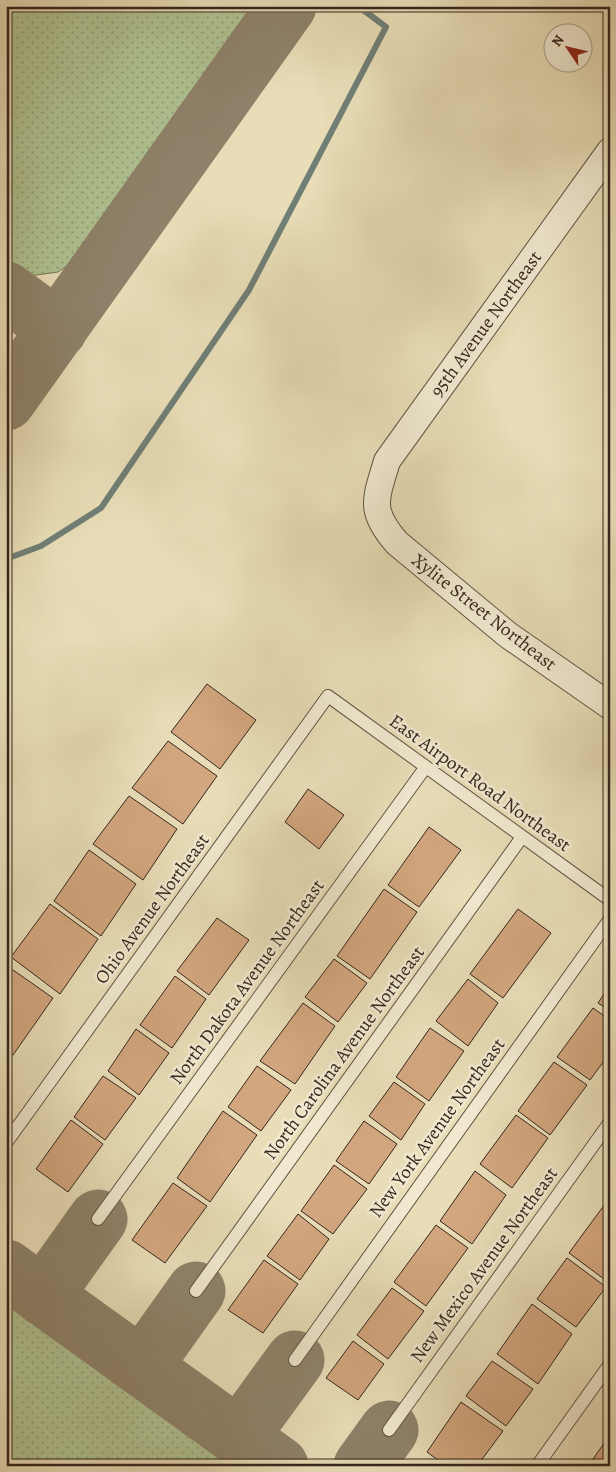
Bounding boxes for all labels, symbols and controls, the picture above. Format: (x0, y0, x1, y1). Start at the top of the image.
north arrow (544, 22, 594, 72)
text: N (547, 31, 568, 50)
street label: 95th Avenue Northeast (424, 246, 548, 402)
street label: Xylite Street Northeast (406, 547, 562, 677)
street label: East Airport Road Northeast (384, 708, 576, 858)
street label: Ohio Avenue Northeast (89, 829, 215, 989)
street label: North Dakota Avenue Northeast (164, 874, 330, 1090)
street label: North Carolina Avenue Northeast (257, 941, 431, 1165)
street label: New York Avenue Northeast (363, 1033, 511, 1223)
street label: New Mexico Avenue Northeast (404, 1162, 564, 1368)

